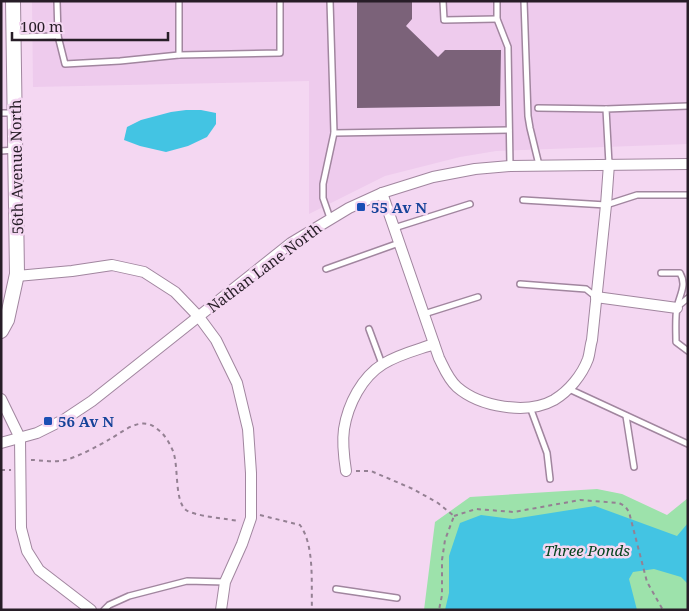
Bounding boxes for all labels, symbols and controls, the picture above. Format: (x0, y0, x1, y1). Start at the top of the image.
scale bar (12, 10, 169, 42)
text: 100 m (20, 16, 63, 36)
street label: 56th Avenue North (5, 99, 27, 235)
place label: 55 Av N (371, 197, 427, 217)
marker: 55 Av N (355, 201, 367, 213)
street label: Nathan Lane North (203, 217, 326, 317)
place label: 56 Av N (58, 411, 114, 431)
marker: 56 Av N (42, 415, 54, 427)
park label: Three Ponds (544, 540, 630, 560)

